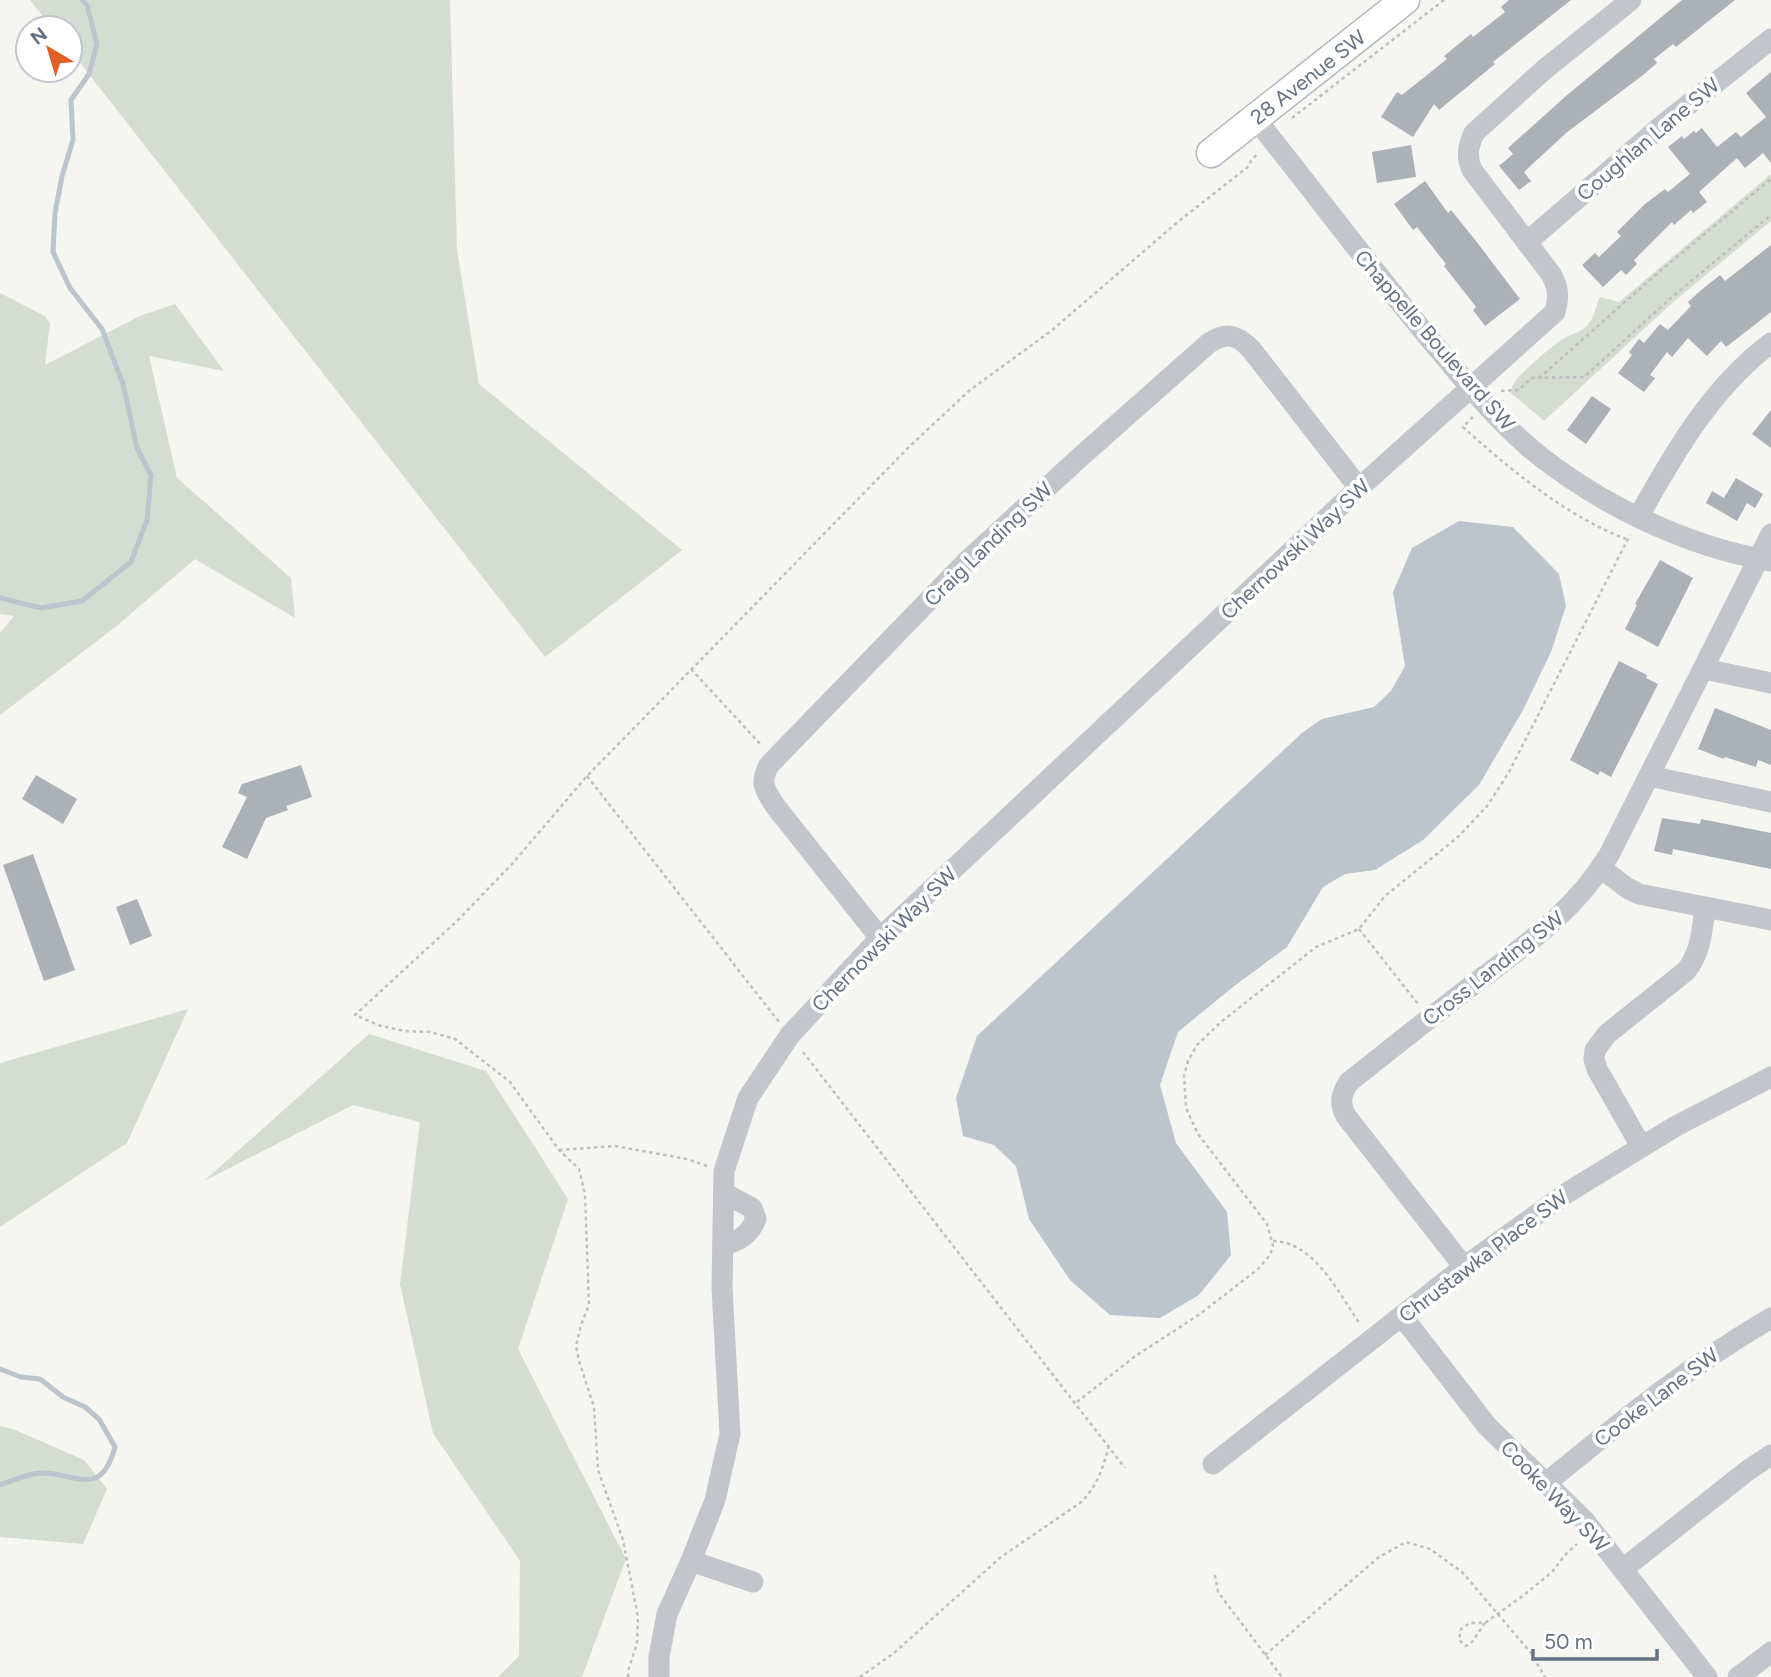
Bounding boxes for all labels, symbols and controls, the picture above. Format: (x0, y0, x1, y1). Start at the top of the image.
north arrow (14, 14, 84, 84)
text: N (26, 22, 52, 50)
street label: 28 Avenue SW (1246, 24, 1370, 130)
street label: Coughlan Lane SW (1572, 72, 1724, 206)
street label: Chappelle Boulevard SW (1350, 245, 1520, 435)
street label: Chernowski Way SW (1215, 473, 1375, 625)
street label: Craig Landing SW (919, 477, 1057, 611)
street label: Chernowski Way SW (806, 861, 962, 1017)
street label: Cross Landing SW (1418, 905, 1568, 1031)
street label: Chrustawka Place SW (1394, 1184, 1572, 1328)
street label: Cooke Lane SW (1589, 1342, 1723, 1452)
street label: Cooke Way SW (1496, 1435, 1614, 1557)
scale bar (1533, 1618, 1657, 1662)
text: 50 m (1544, 1629, 1593, 1654)

